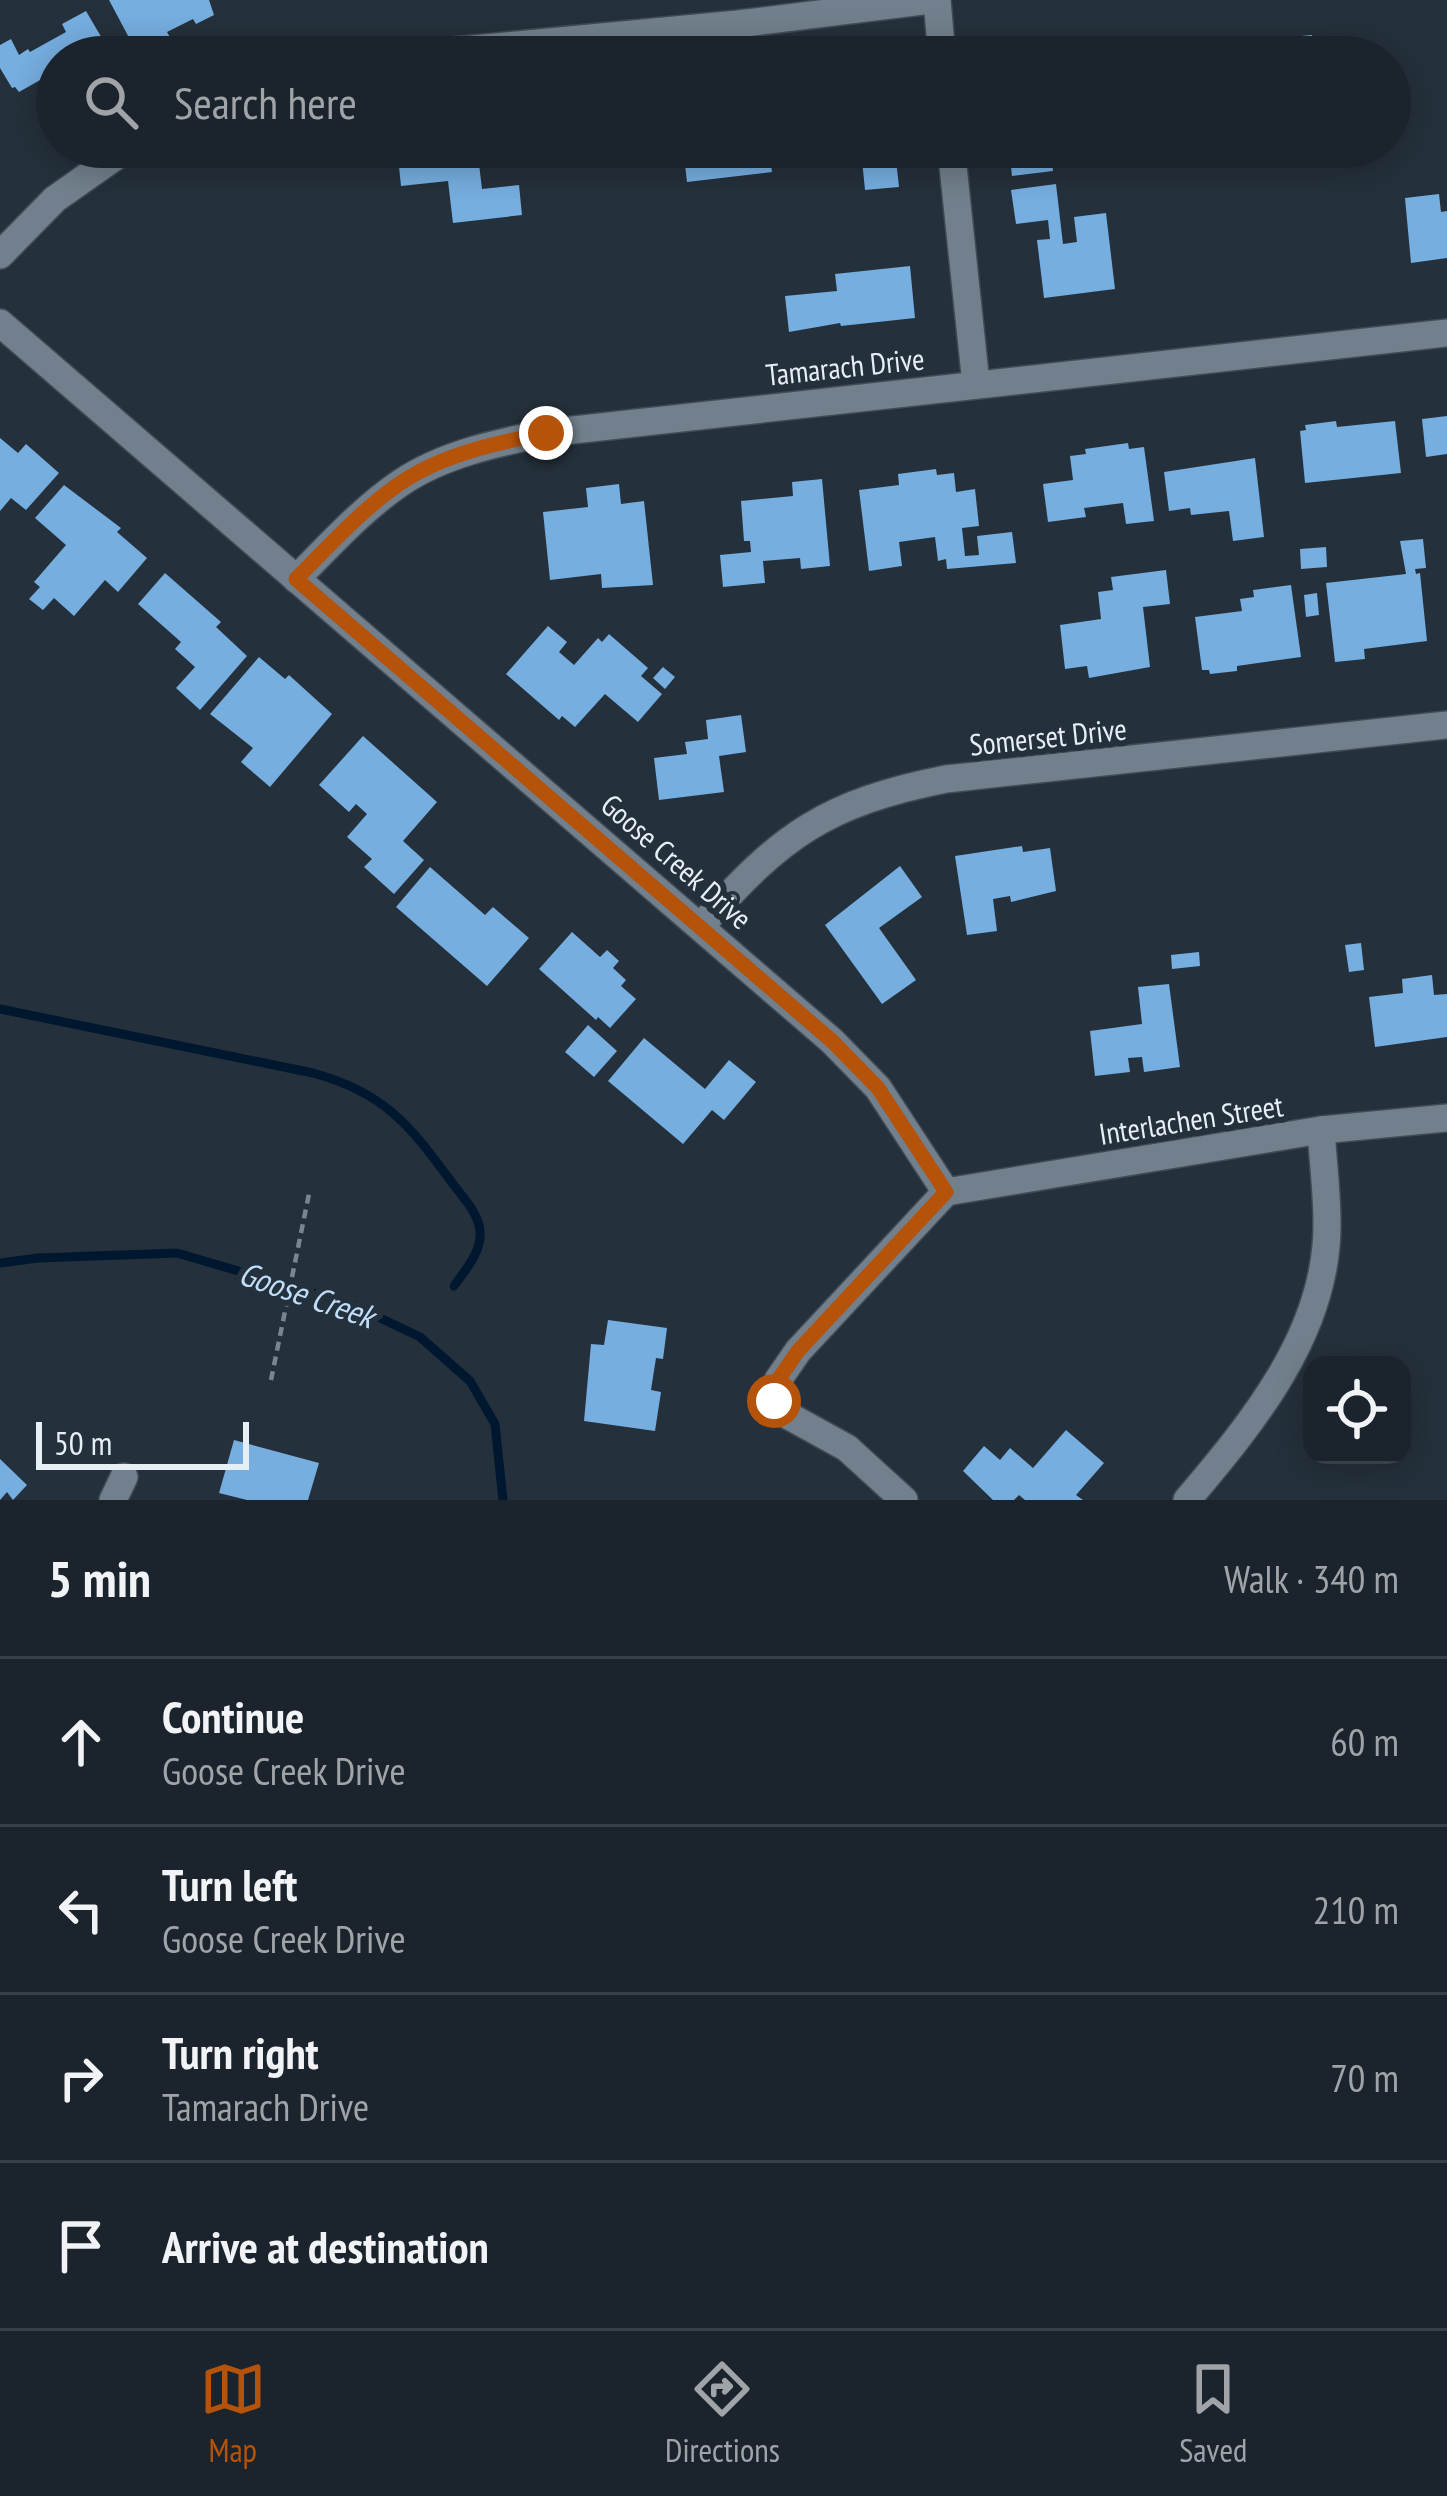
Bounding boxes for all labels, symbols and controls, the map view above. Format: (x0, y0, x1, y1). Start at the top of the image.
search box (36, 36, 1411, 168)
icon: search (78, 69, 144, 135)
text: Search here (174, 73, 357, 131)
street label: Tamarach Drive (764, 338, 926, 394)
route end (519, 406, 573, 460)
street label: Somerset Drive (968, 708, 1128, 764)
street label: Goose Creek Drive (593, 785, 761, 937)
street label: Interlachen Street (1096, 1085, 1286, 1153)
water label: Goose Creek (234, 1251, 384, 1338)
map controls (1303, 1356, 1411, 1464)
button: locate (1303, 1356, 1411, 1464)
route start (747, 1374, 801, 1428)
scale bar (36, 1416, 249, 1469)
text: 50 m (54, 1421, 112, 1464)
text: 5 min (48, 1545, 151, 1611)
text: Walk · 340 m (1224, 1553, 1399, 1604)
text: Continue (162, 1687, 304, 1745)
icon: ahead (48, 1709, 114, 1775)
text: 60 m (1330, 1716, 1399, 1767)
text: Goose Creek Drive (162, 1745, 406, 1796)
text: Turn left (162, 1855, 297, 1913)
icon: left (48, 1877, 114, 1943)
text: 210 m (1313, 1884, 1399, 1935)
text: Goose Creek Drive (162, 1913, 406, 1964)
text: Turn right (162, 2023, 319, 2081)
icon: right (48, 2045, 114, 2111)
text: 70 m (1330, 2052, 1399, 2103)
text: Tamarach Drive (162, 2081, 369, 2132)
icon: arrive (48, 2213, 114, 2279)
text: Arrive at destination (162, 2217, 489, 2275)
tab: Map (200, 2356, 266, 2471)
tab: Directions (665, 2356, 780, 2471)
tab: Saved (1179, 2356, 1247, 2471)

